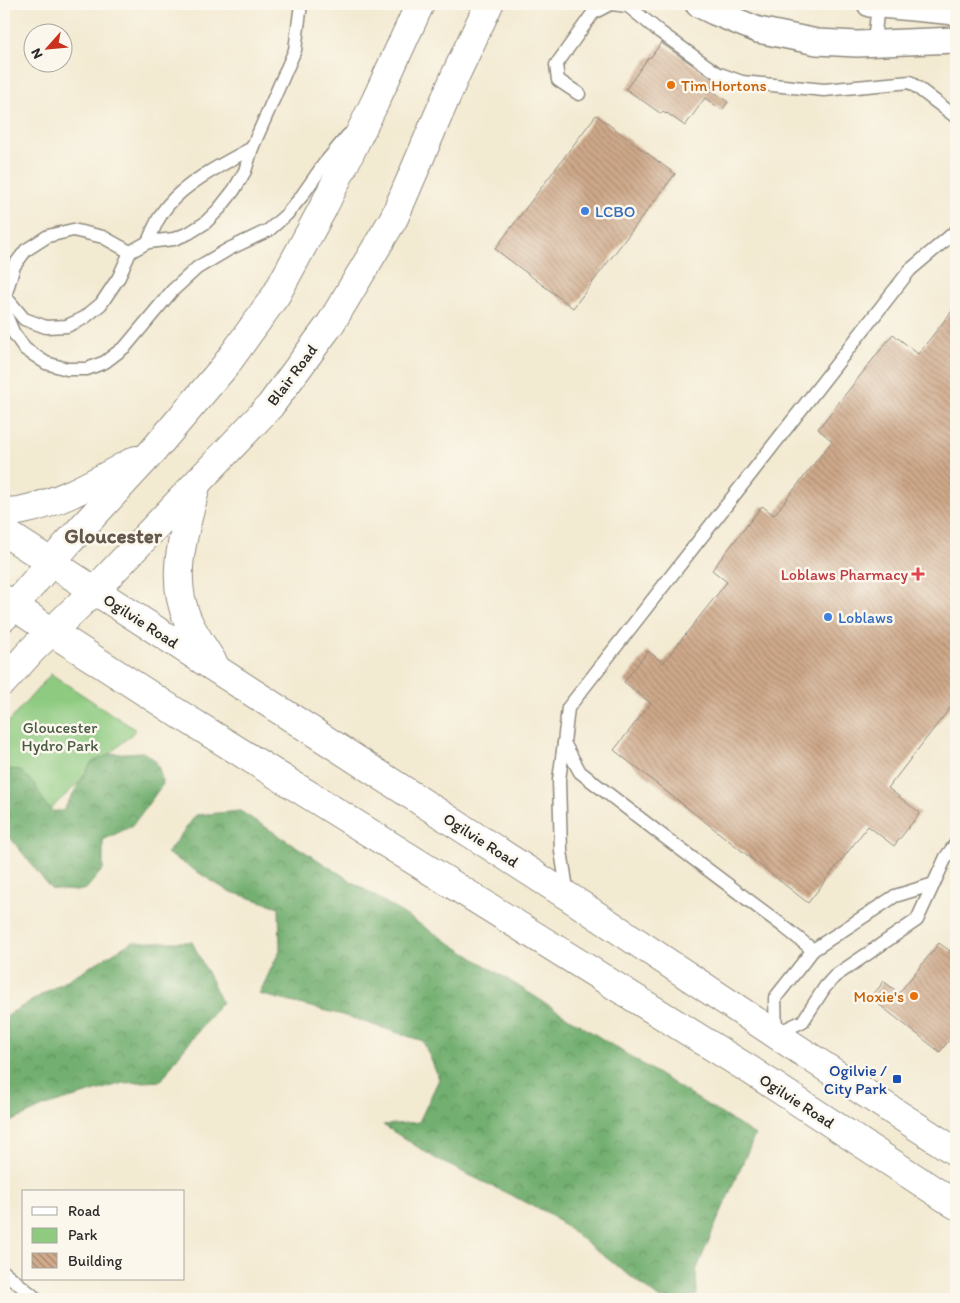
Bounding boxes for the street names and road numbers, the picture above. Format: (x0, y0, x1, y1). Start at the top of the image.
street label: Blair Road (263, 340, 321, 409)
street label: Ogilvie Road (100, 590, 182, 652)
street label: Ogilvie Road (440, 809, 522, 871)
street label: Ogilvie Road (756, 1070, 838, 1132)

